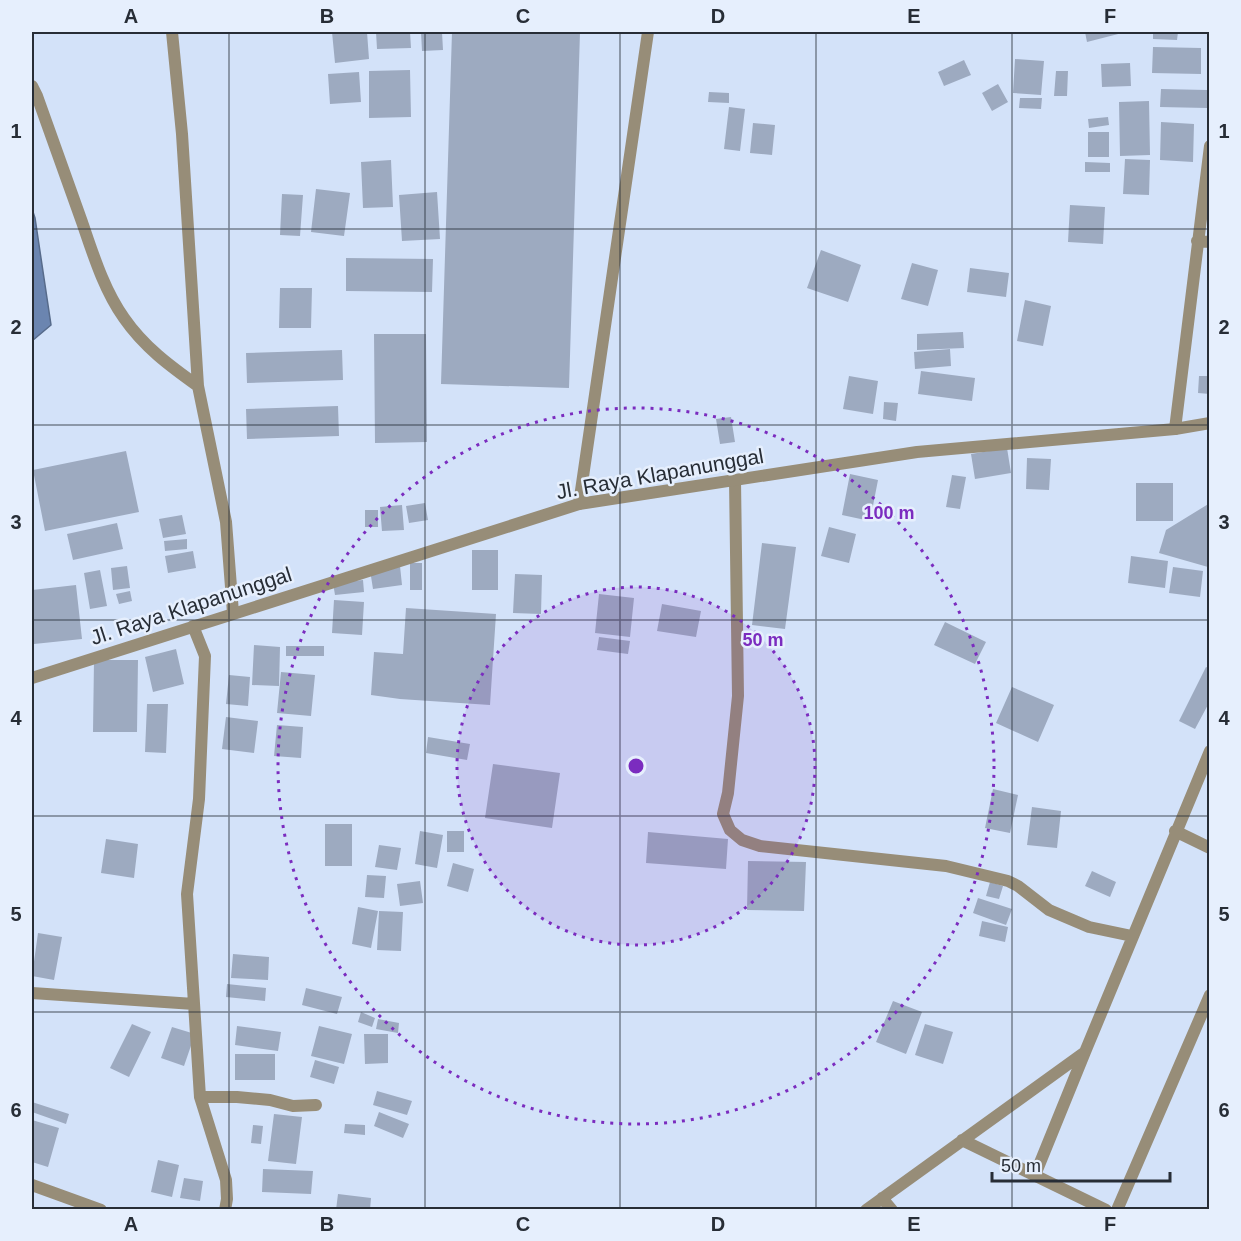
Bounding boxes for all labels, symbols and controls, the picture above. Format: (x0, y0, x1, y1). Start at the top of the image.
text: A (124, 5, 138, 27)
text: B (320, 5, 334, 27)
text: C (516, 5, 530, 27)
text: D (711, 5, 725, 27)
text: E (907, 5, 921, 27)
text: F (1104, 5, 1116, 27)
text: 1 (10, 120, 22, 142)
text: 1 (1218, 120, 1230, 142)
text: 2 (10, 316, 22, 338)
text: 2 (1218, 316, 1230, 338)
street label: Jl. Raya Klapanunggal (554, 444, 765, 503)
text: 100 m (863, 503, 915, 523)
text: 3 (10, 511, 22, 533)
text: 3 (1218, 511, 1230, 533)
street label: Jl. Raya Klapanunggal (87, 562, 294, 649)
text: 50 m (742, 630, 784, 650)
text: 4 (10, 707, 22, 729)
text: 4 (1218, 707, 1230, 729)
centre of rings (626, 756, 646, 776)
text: 5 (10, 903, 22, 925)
text: 5 (1218, 903, 1230, 925)
text: 6 (10, 1099, 22, 1121)
text: 6 (1218, 1099, 1230, 1121)
scale bar (992, 1145, 1170, 1183)
text: 50 m (1001, 1156, 1041, 1176)
text: A (124, 1213, 138, 1235)
text: B (320, 1213, 334, 1235)
text: C (516, 1213, 530, 1235)
text: D (711, 1213, 725, 1235)
text: E (907, 1213, 921, 1235)
text: F (1104, 1213, 1116, 1235)

